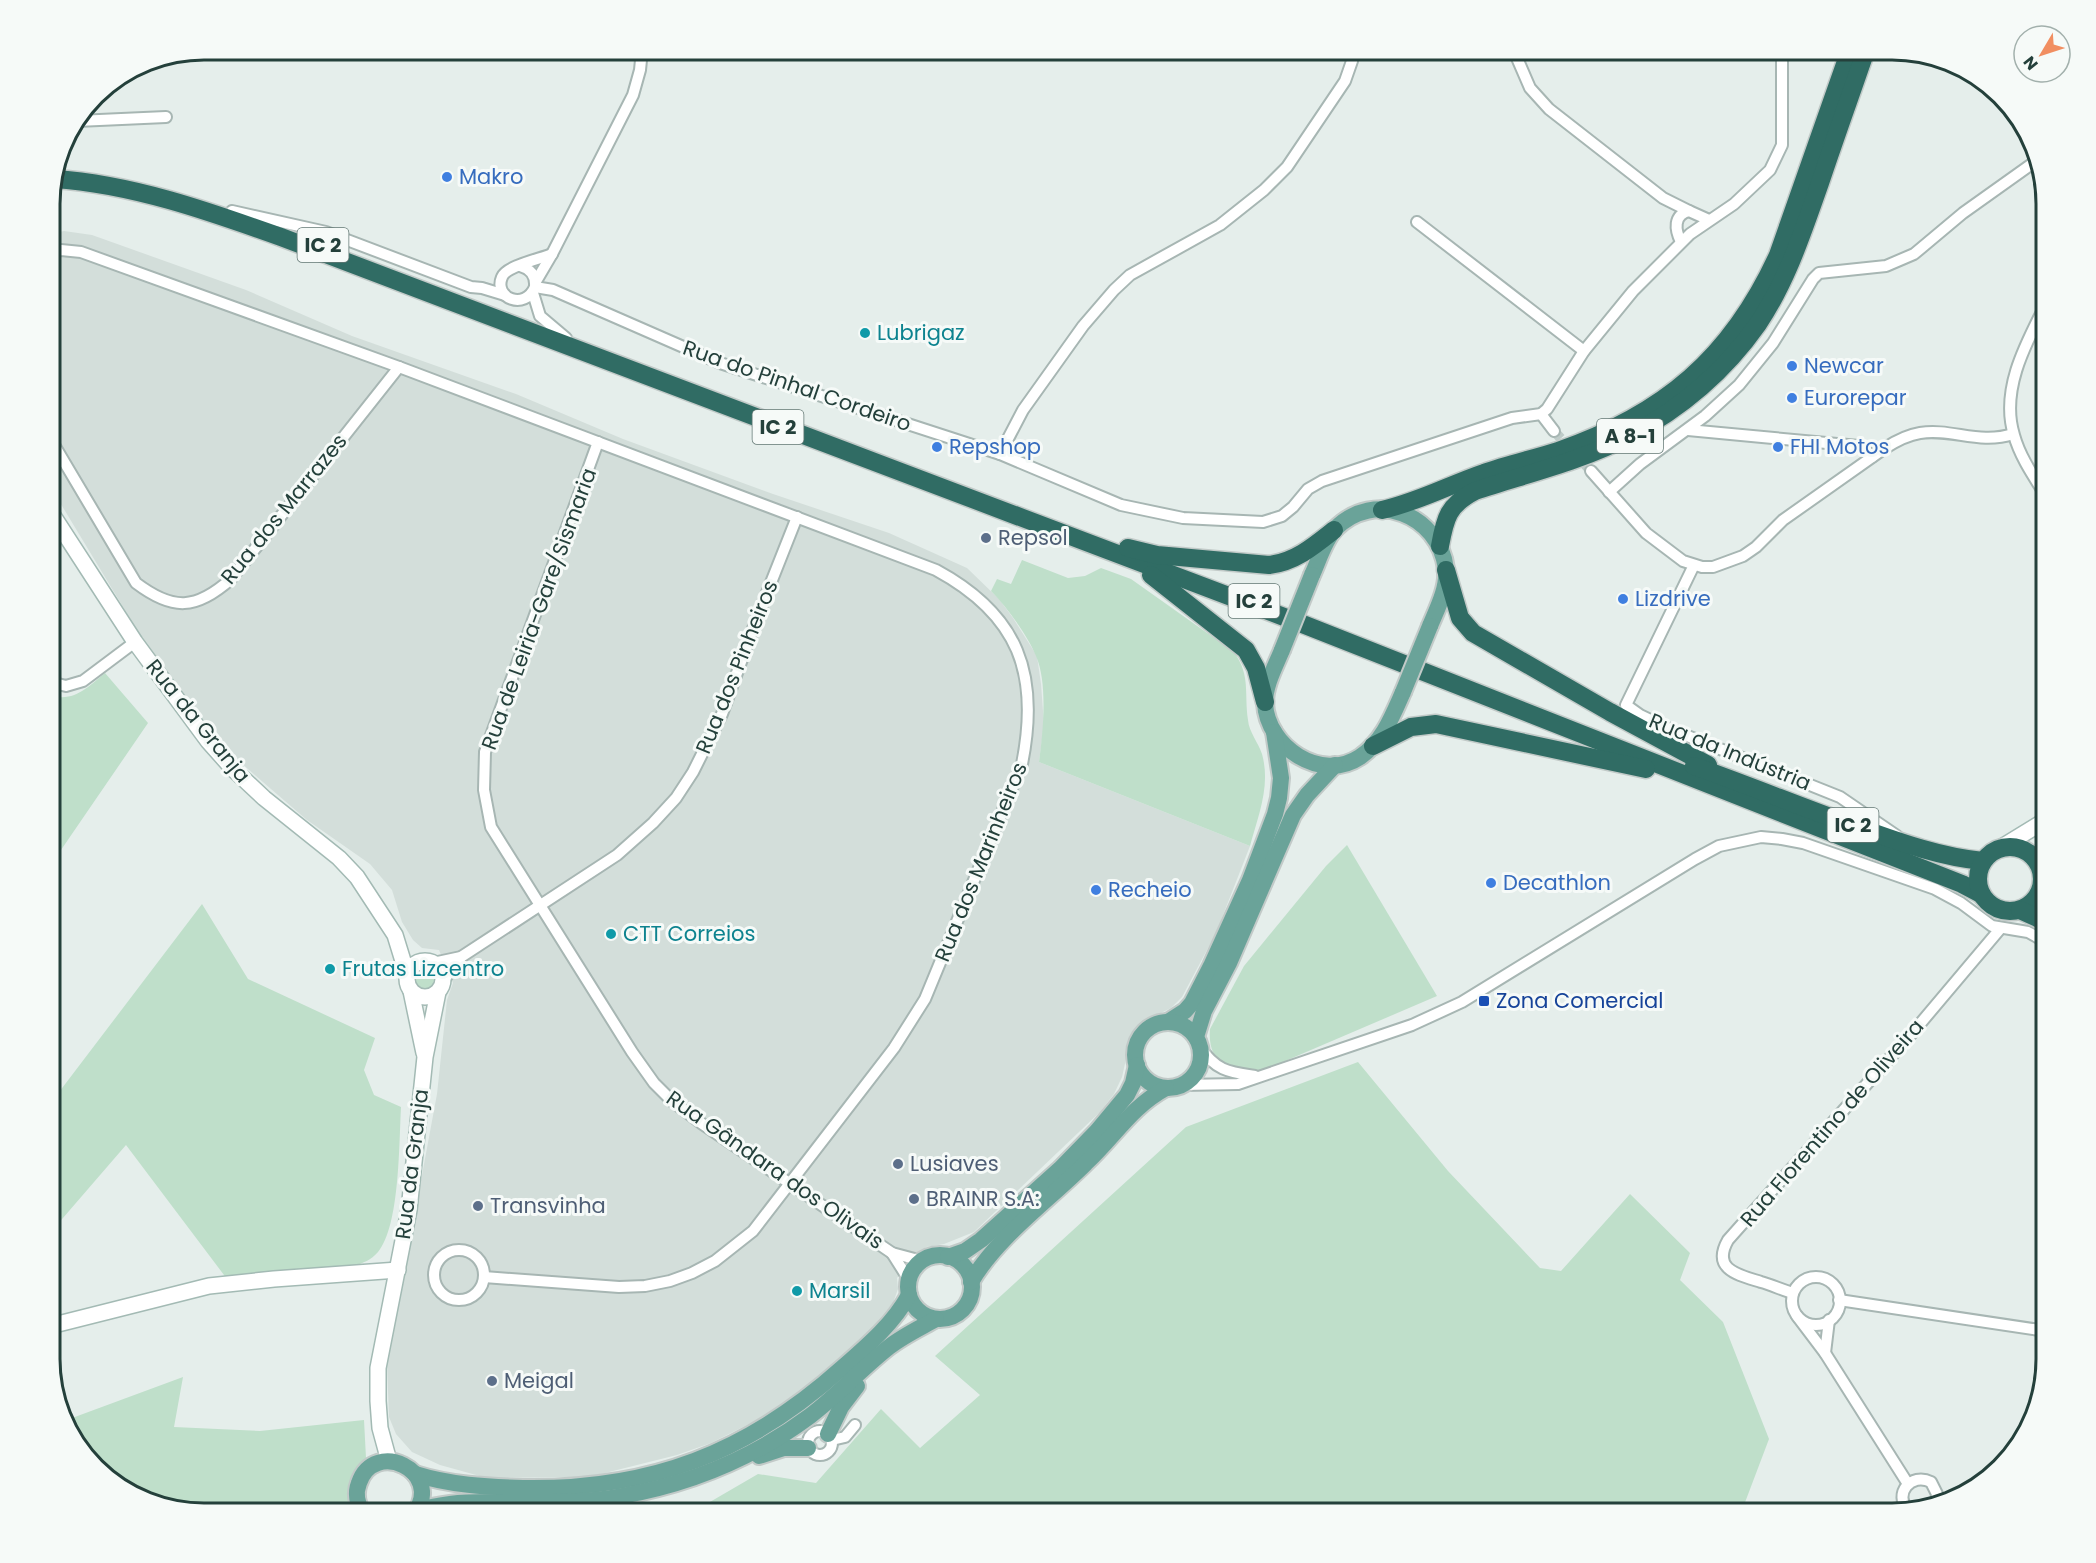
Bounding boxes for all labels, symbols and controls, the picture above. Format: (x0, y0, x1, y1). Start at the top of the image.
north arrow (2012, 24, 2072, 84)
text: N (2018, 51, 2043, 75)
place label: Makro (459, 162, 523, 191)
marker: Makro (440, 170, 454, 184)
road number: IC 2 (298, 228, 348, 262)
place label: Lubrigaz (877, 318, 965, 347)
marker: Lubrigaz (858, 326, 872, 340)
street label: Rua do Pinhal Cordeiro (679, 333, 915, 438)
place label: Newcar (1804, 351, 1884, 380)
marker: Newcar (1785, 359, 1799, 373)
place label: Eurorepar (1804, 383, 1907, 412)
marker: Eurorepar (1785, 391, 1799, 405)
road number: IC 2 (752, 410, 804, 444)
road number: A 8-1 (1597, 419, 1663, 453)
street label: Rua dos Marrazes (214, 427, 353, 590)
place label: Repshop (949, 432, 1041, 461)
place label: FHI Motos (1790, 432, 1889, 461)
marker: Repshop (930, 440, 944, 454)
marker: FHI Motos (1771, 440, 1785, 454)
street label: Rua de Leiria-Gare/Sismaria (474, 464, 603, 754)
place label: Repsol (998, 523, 1068, 552)
marker: Repsol (979, 531, 993, 545)
street label: Rua dos Pinheiros (688, 576, 785, 758)
road number: IC 2 (1228, 584, 1280, 618)
place label: Lizdrive (1635, 584, 1711, 613)
marker: Lizdrive (1616, 592, 1630, 606)
street label: Rua da Granja (140, 653, 257, 789)
street label: Rua da Indústria (1645, 706, 1815, 797)
street label: Rua dos Marinheiros (927, 758, 1034, 966)
road number: IC 2 (1828, 808, 1878, 842)
place label: Decathlon (1503, 868, 1611, 897)
place label: Recheio (1108, 875, 1192, 904)
marker: Decathlon (1484, 876, 1498, 890)
marker: Recheio (1089, 883, 1103, 897)
place label: CTT Correios (623, 919, 755, 948)
marker: CTT Correios (604, 927, 618, 941)
place label: Frutas Lizcentro (342, 954, 504, 983)
marker: Frutas Lizcentro (323, 962, 337, 976)
place label: Zona Comercial (1496, 986, 1663, 1015)
marker: Zona Comercial (1477, 994, 1491, 1008)
street label: Rua Florentino de Oliveira (1733, 1013, 1930, 1233)
street label: Rua Gândara dos Olivais (661, 1083, 890, 1256)
street label: Rua da Granja (388, 1087, 435, 1241)
place label: Lusiaves (910, 1149, 999, 1178)
marker: Lusiaves (891, 1157, 905, 1171)
place label: BRAINR S.A: (926, 1184, 1039, 1213)
place label: Transvinha (490, 1191, 606, 1220)
marker: BRAINR S.A: (907, 1192, 921, 1206)
marker: Transvinha (471, 1199, 485, 1213)
place label: Marsil (809, 1276, 870, 1305)
marker: Marsil (790, 1284, 804, 1298)
place label: Meigal (504, 1366, 574, 1395)
marker: Meigal (485, 1374, 499, 1388)

